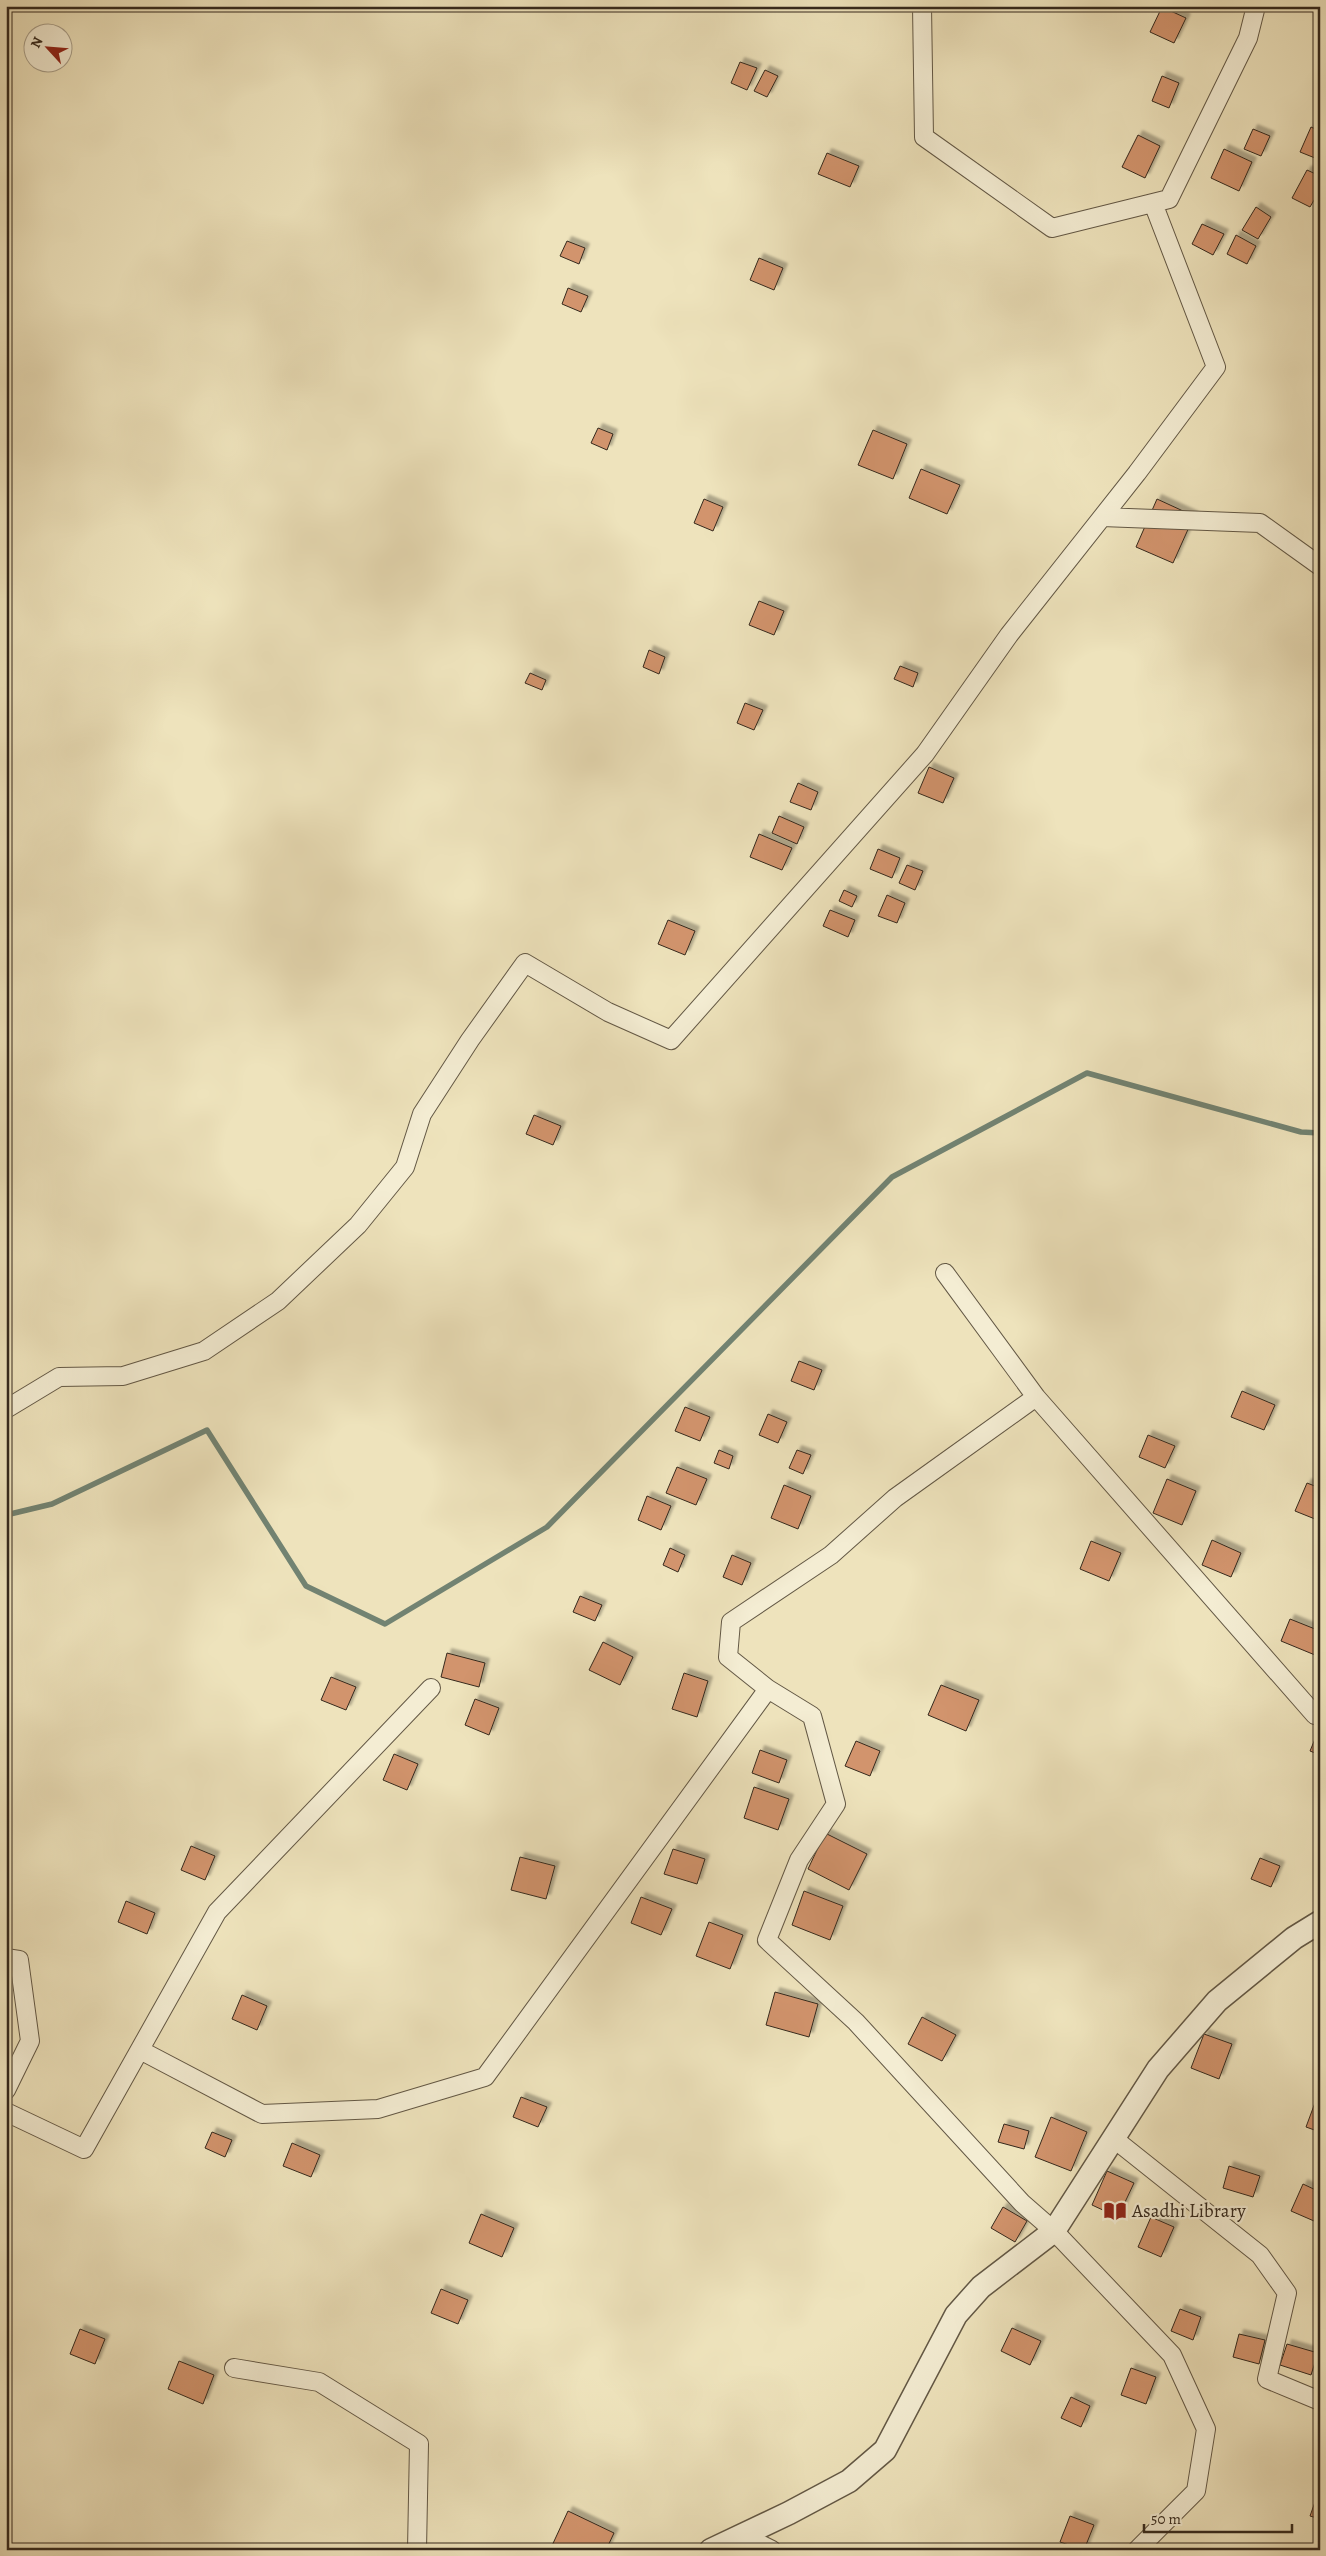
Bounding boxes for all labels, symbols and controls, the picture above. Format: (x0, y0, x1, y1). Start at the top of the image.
north arrow (22, 22, 72, 72)
text: N (26, 34, 48, 51)
library icon: Asadhi Library (1102, 2198, 1128, 2224)
place label: Asadhi Library (1131, 2198, 1246, 2224)
scale bar (1144, 2501, 1291, 2533)
text: 50 m (1151, 2509, 1181, 2529)

